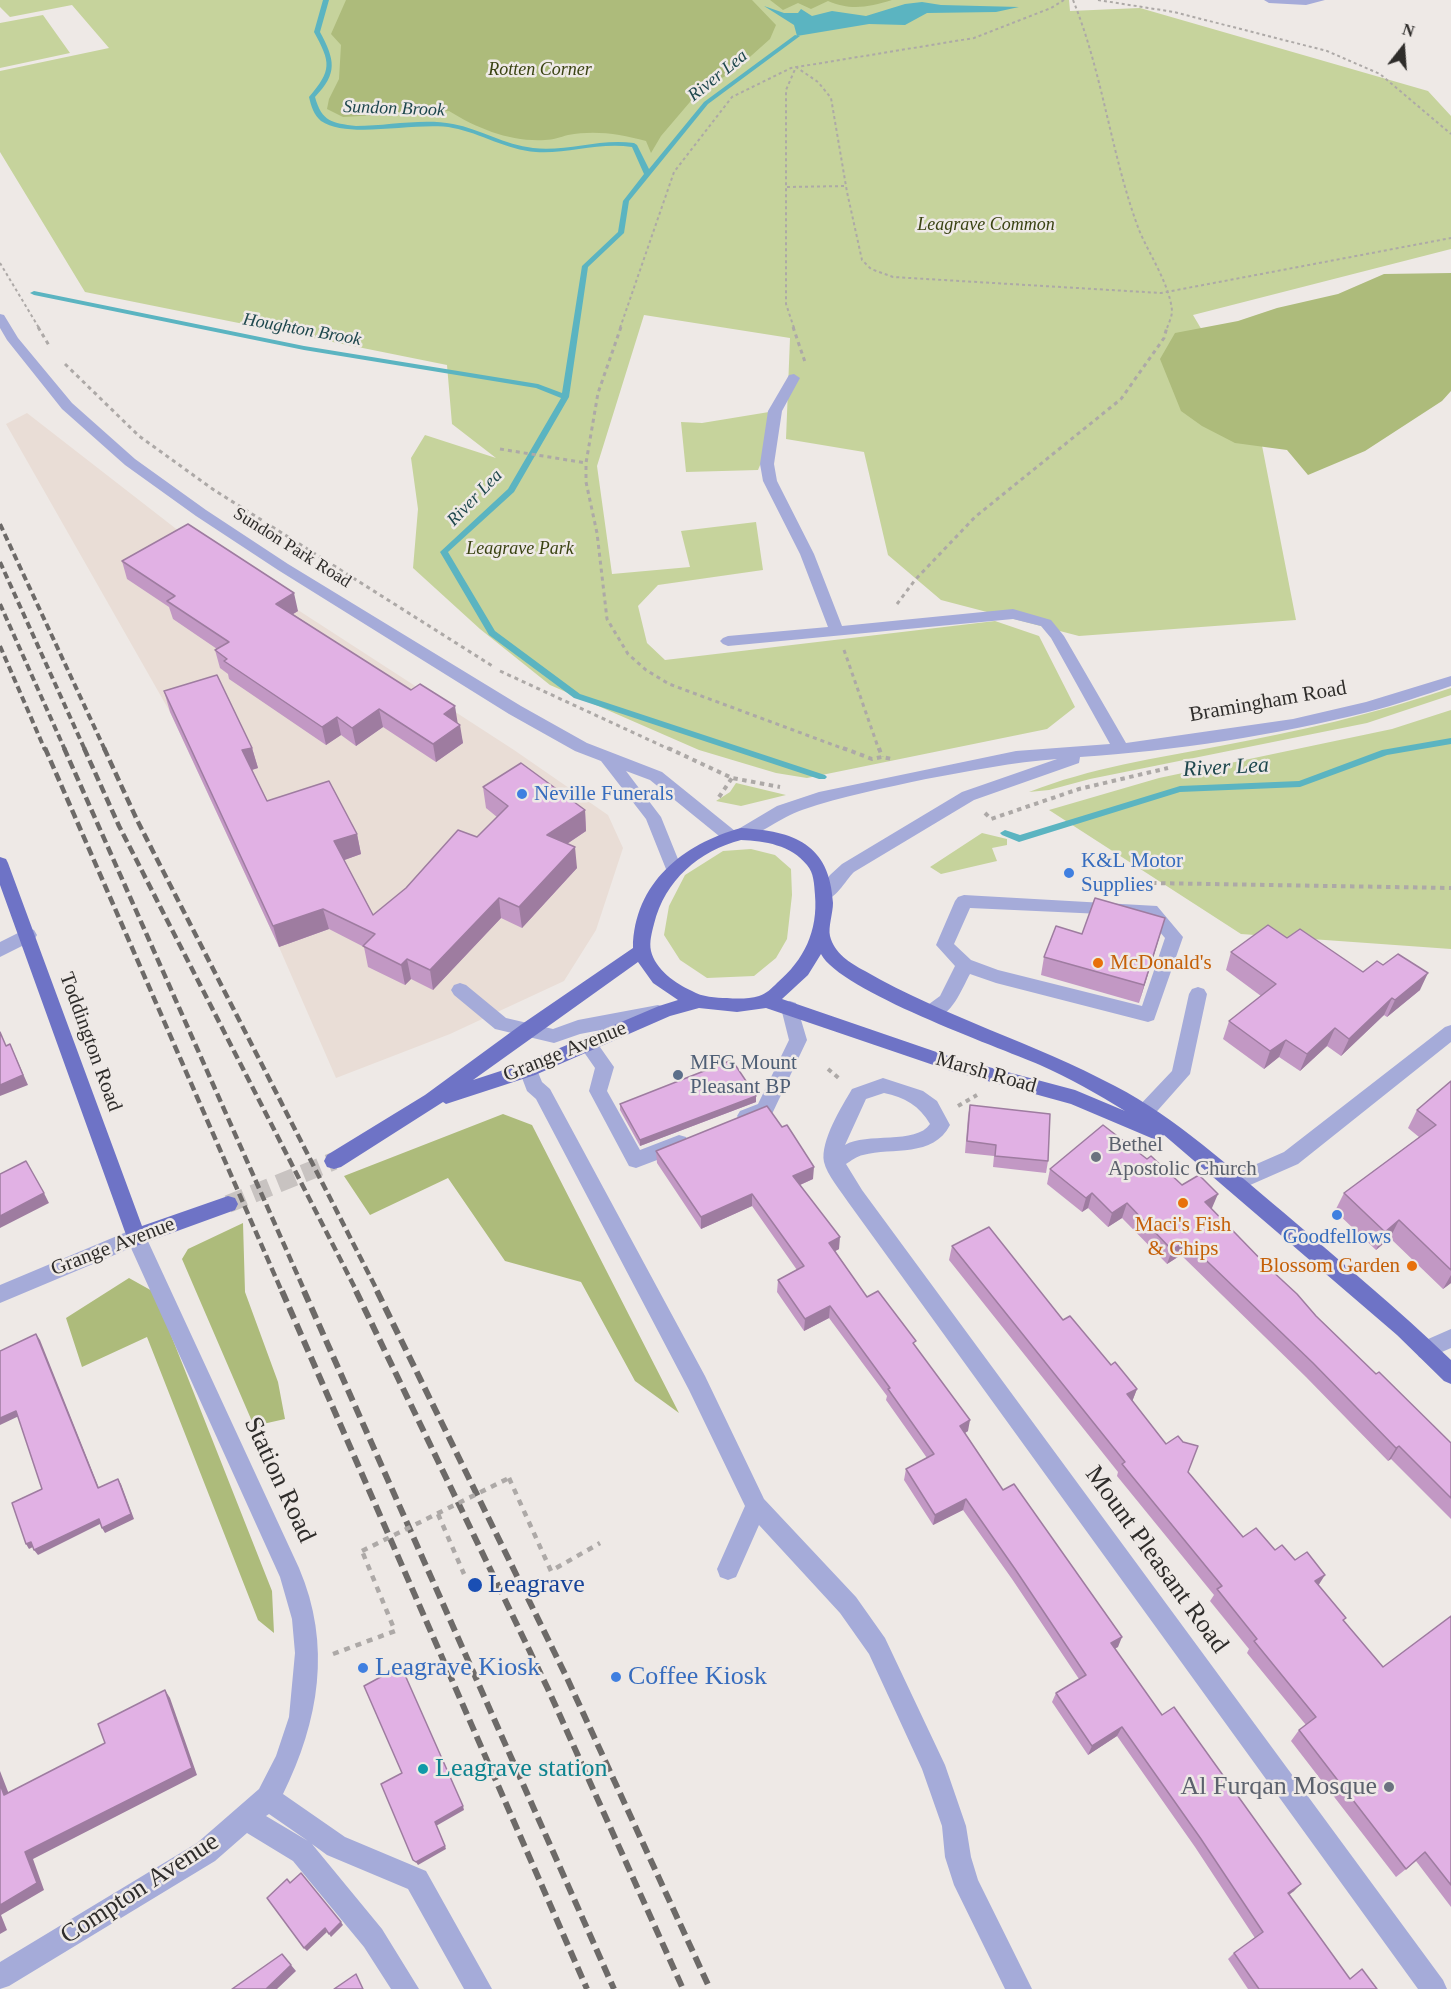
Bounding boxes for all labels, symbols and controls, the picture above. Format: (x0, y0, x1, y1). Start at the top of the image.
north arrow (1373, 18, 1433, 78)
text: N (1400, 20, 1416, 40)
water label: River Lea (684, 45, 752, 107)
park label: Rotten Corner (488, 59, 592, 81)
water label: Sundon Brook (343, 96, 445, 122)
park label: Leagrave Common (917, 214, 1055, 236)
water label: Houghton Brook (241, 309, 363, 351)
water label: River Lea (443, 465, 507, 531)
street label: Sundon Park Road (229, 503, 355, 593)
park label: Leagrave Park (466, 538, 574, 560)
street label: Bramingham Road (1187, 676, 1349, 728)
water label: River Lea (1182, 753, 1270, 783)
place label: Neville Funerals (534, 781, 673, 807)
marker: Neville Funerals (515, 787, 529, 801)
place label: K&L Motor Supplies (1081, 848, 1183, 898)
marker: K&L Motor Supplies (1062, 866, 1076, 880)
place label: McDonald's (1110, 950, 1212, 976)
marker: McDonald's (1091, 956, 1105, 970)
street label: Toddington Road (53, 969, 127, 1115)
street label: Grange Avenue (500, 1016, 630, 1088)
street label: Marsh Road (933, 1047, 1039, 1099)
place label: MFG Mount Pleasant BP (690, 1050, 797, 1100)
marker: MFG Mount Pleasant BP (671, 1068, 685, 1082)
place label: Bethel Apostolic Church (1108, 1132, 1257, 1182)
marker: Bethel Apostolic Church (1089, 1150, 1103, 1164)
marker: Maci's Fish & Chips (1176, 1196, 1190, 1210)
marker: Goodfellows (1330, 1208, 1344, 1222)
street label: Grange Avenue (47, 1212, 179, 1282)
place label: Maci's Fish & Chips (1135, 1212, 1231, 1262)
place label: Goodfellows (1283, 1224, 1391, 1250)
place label: Blossom Garden (1259, 1253, 1400, 1279)
marker: Blossom Garden (1405, 1259, 1419, 1273)
street label: Station Road (236, 1412, 322, 1548)
street label: Mount Pleasant Road (1078, 1460, 1234, 1660)
place label: Leagrave (488, 1569, 585, 1601)
marker: Leagrave (466, 1576, 484, 1594)
place label: Leagrave Kiosk (375, 1652, 540, 1684)
marker: Leagrave Kiosk (356, 1661, 370, 1675)
place label: Coffee Kiosk (628, 1661, 767, 1693)
marker: Coffee Kiosk (609, 1670, 623, 1684)
place label: Leagrave station (435, 1753, 608, 1785)
marker: Leagrave station (416, 1762, 430, 1776)
place label: Al Furqan Mosque (1181, 1771, 1377, 1803)
marker: Al Furqan Mosque (1382, 1780, 1396, 1794)
street label: Compton Avenue (55, 1826, 225, 1952)

